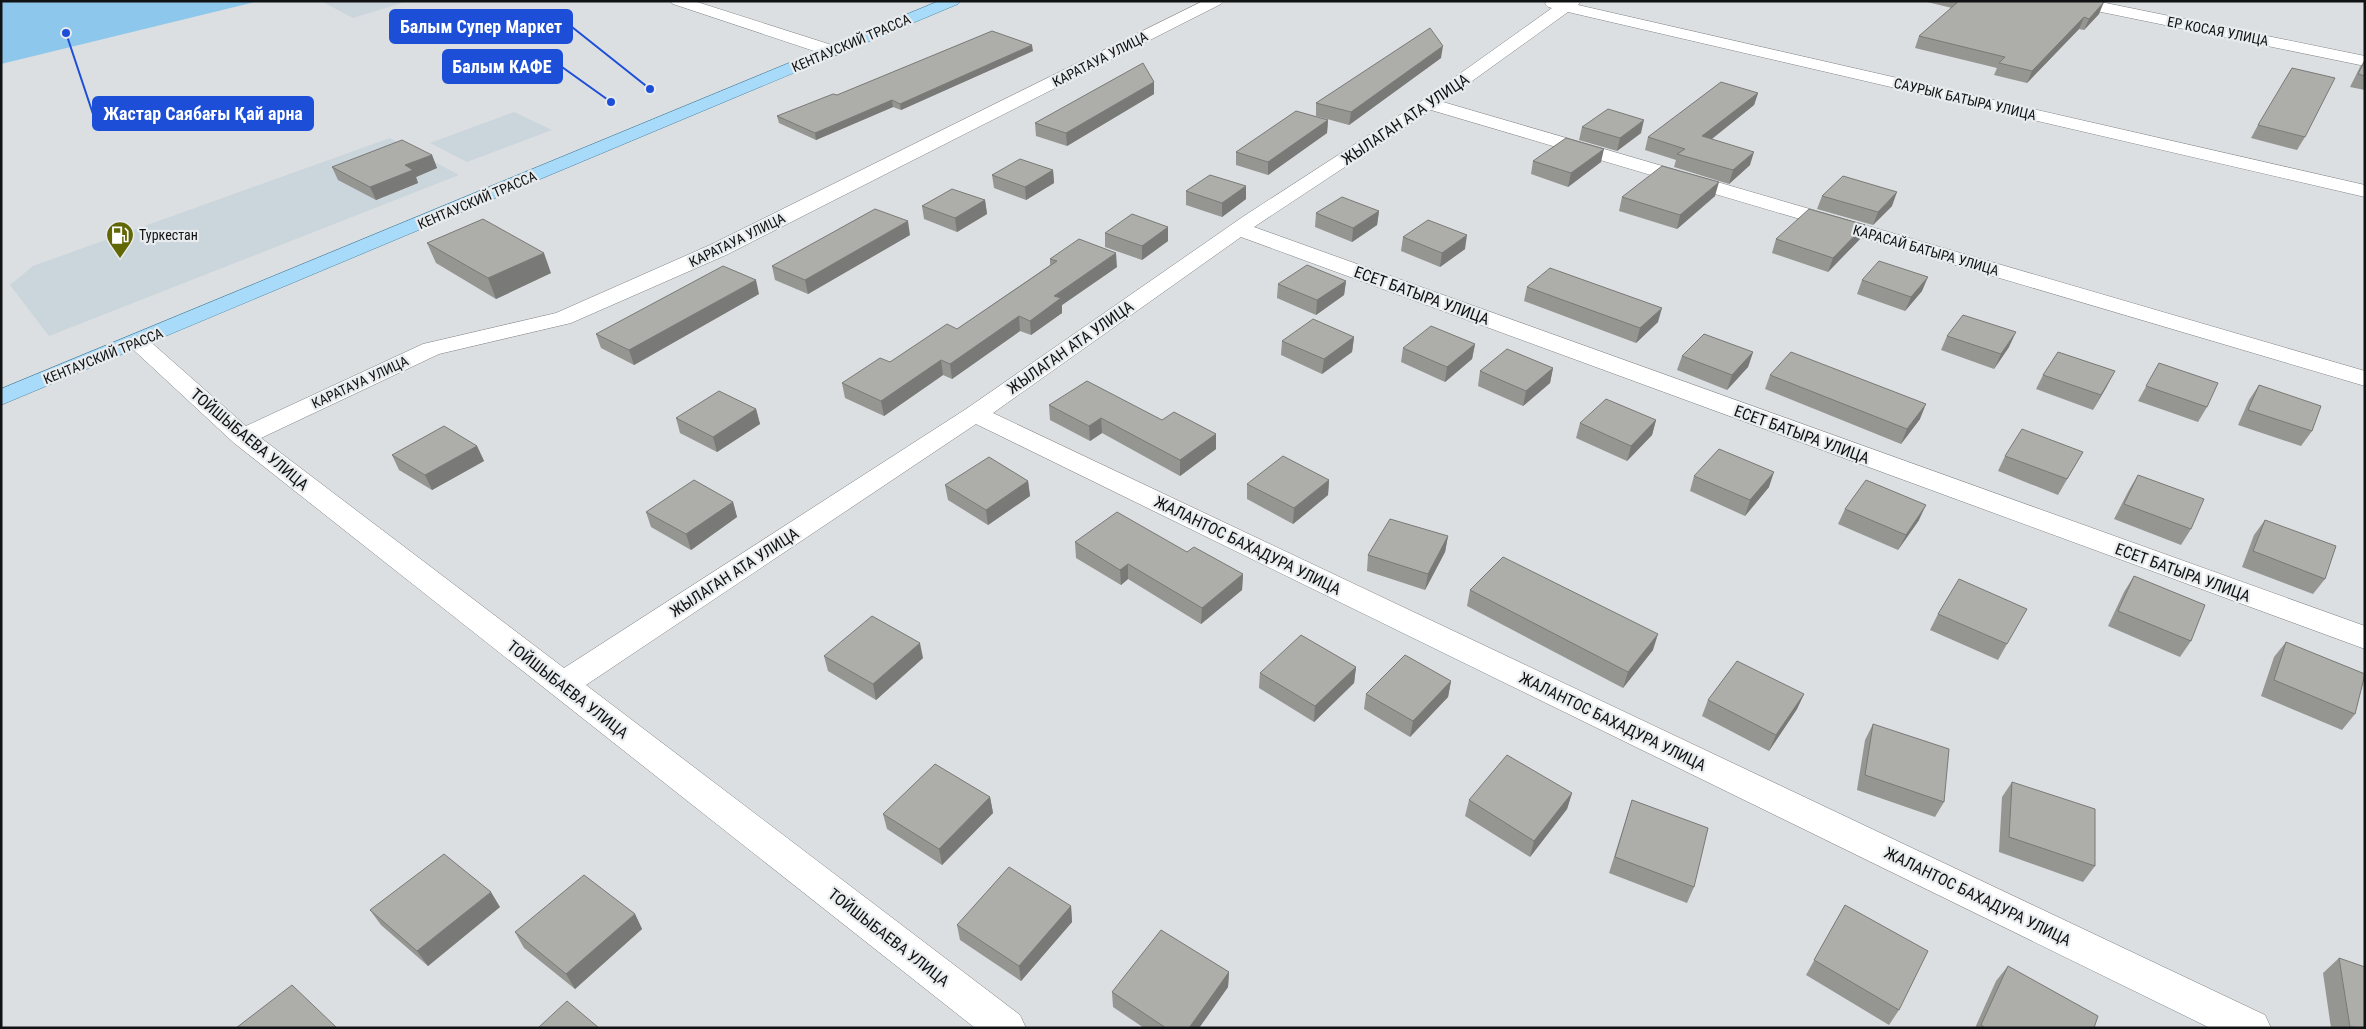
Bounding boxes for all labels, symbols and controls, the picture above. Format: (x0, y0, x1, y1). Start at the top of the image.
callout: Балым Супер Маркет (390, 10, 572, 43)
street label: КЕНТАУСКИЙ ТРАССА (789, 11, 913, 75)
street label: ЕР КОСАЯ УЛИЦА (2166, 13, 2270, 49)
text: Балым Супер Маркет (400, 16, 562, 37)
street label: КАРАТАУА УЛИЦА (1050, 28, 1150, 90)
callout: Балым КАФЕ (443, 50, 562, 83)
text: Балым КАФЕ (452, 56, 552, 77)
street label: ЖЫЛАГАН АТА УЛИЦА (1338, 70, 1473, 169)
street label: САУРЫК БАТЫРА УЛИЦА (1892, 75, 2038, 123)
callout: Жастар Саябағы Қай арна (93, 97, 313, 130)
text: Жастар Саябағы Қай арна (103, 103, 303, 124)
street label: КЕНТАУСКИЙ ТРАССА (415, 168, 539, 232)
street label: КАРАТАУА УЛИЦА (686, 210, 788, 270)
fuel station icon: Туркестан (105, 220, 135, 259)
street label: КАРАСАЙ БАТЫРА УЛИЦА (1851, 221, 2001, 279)
place label: Туркестан (139, 227, 198, 243)
street label: ЕСЕТ БАТЫРА УЛИЦА (1352, 262, 1492, 329)
street label: ЖЫЛАГАН АТА УЛИЦА (1003, 297, 1137, 398)
street label: КЕНТАУСКИЙ ТРАССА (41, 325, 165, 387)
street label: КАРАТАУА УЛИЦА (309, 353, 411, 411)
street label: ТОЙШЫБАЕВА УЛИЦА (187, 385, 313, 494)
street label: ЕСЕТ БАТЫРА УЛИЦА (1732, 401, 1872, 468)
street label: ЖАЛАНТОС БАХАДУРА УЛИЦА (1151, 492, 1344, 599)
street label: ЖЫЛАГАН АТА УЛИЦА (666, 524, 802, 621)
street label: ЕСЕТ БАТЫРА УЛИЦА (2113, 539, 2253, 606)
street label: ТОЙШЫБАЕВА УЛИЦА (503, 636, 632, 742)
street label: ЖАЛАНТОС БАХАДУРА УЛИЦА (1516, 668, 1709, 775)
street label: ЖАЛАНТОС БАХАДУРА УЛИЦА (1881, 843, 2074, 950)
street label: ТОЙШЫБАЕВА УЛИЦА (824, 884, 953, 990)

